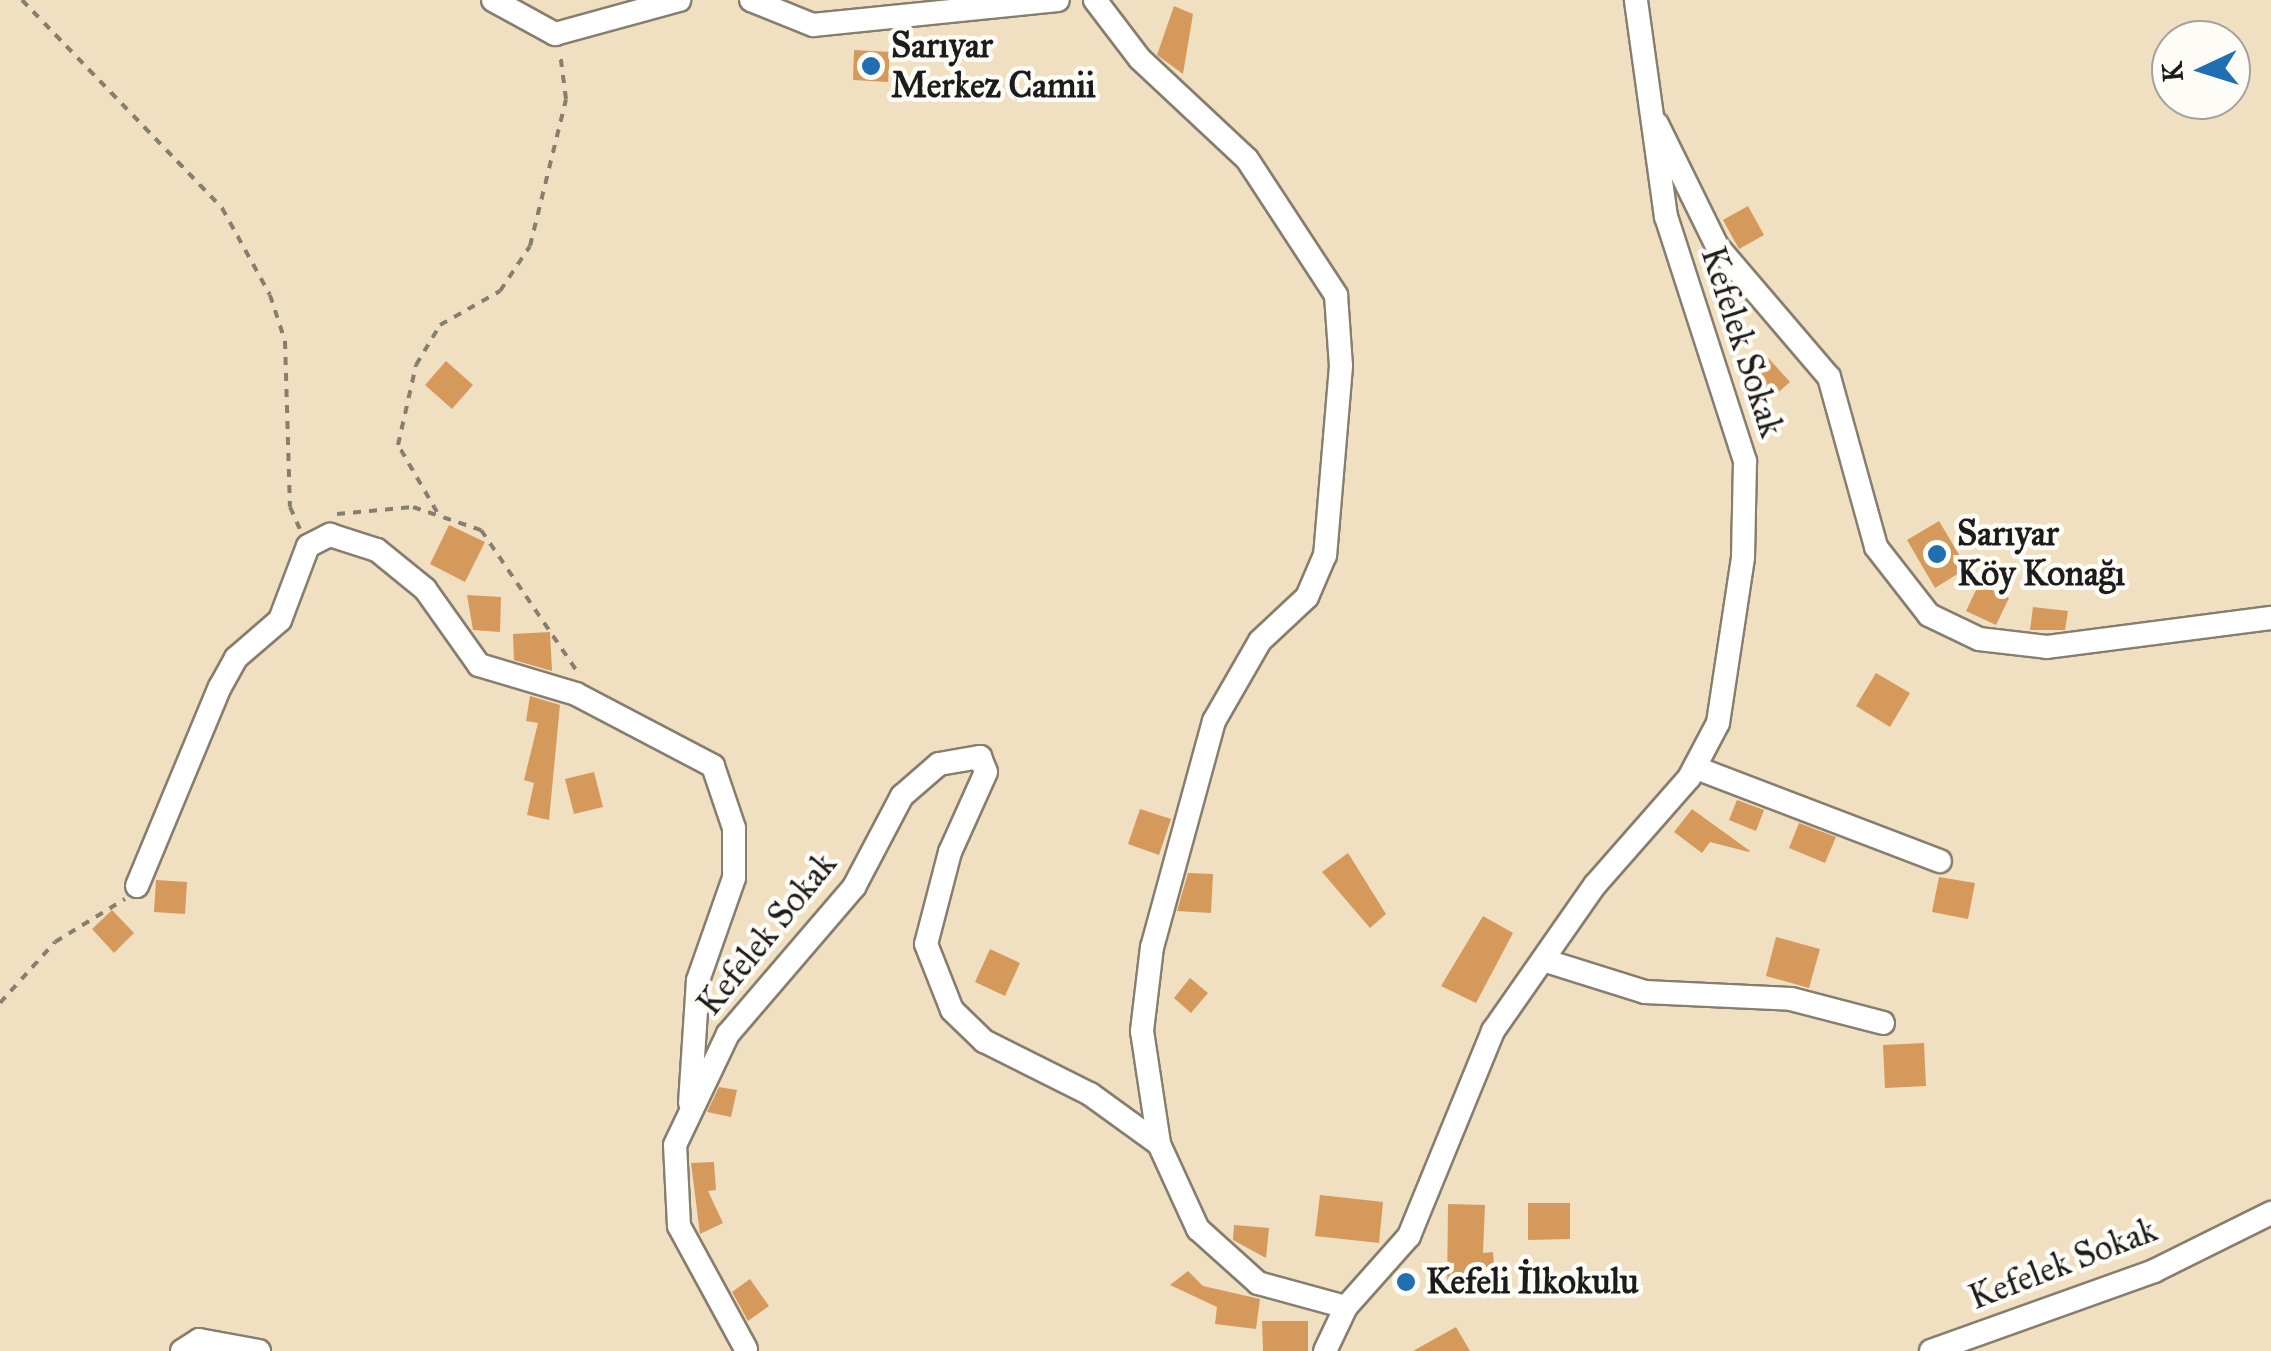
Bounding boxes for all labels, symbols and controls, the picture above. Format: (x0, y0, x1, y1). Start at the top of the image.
north arrow (2151, 20, 2251, 120)
place label: Sarıyar Merkez Camii (891, 25, 1096, 107)
marker: Sarıyar Merkez Camii (860, 55, 882, 77)
text: K (2154, 61, 2191, 83)
street label: Kefelek Sokak (1691, 241, 1793, 443)
place label: Sarıyar Köy Konağı (1957, 513, 2125, 595)
marker: Sarıyar Köy Konağı (1926, 543, 1948, 565)
street label: Kefelek Sokak (688, 844, 846, 1024)
street label: Kefelek Sokak (1963, 1209, 2163, 1319)
place label: Kefeli İlkokulu (1426, 1261, 1639, 1303)
marker: Kefeli İlkokulu (1395, 1271, 1417, 1293)

